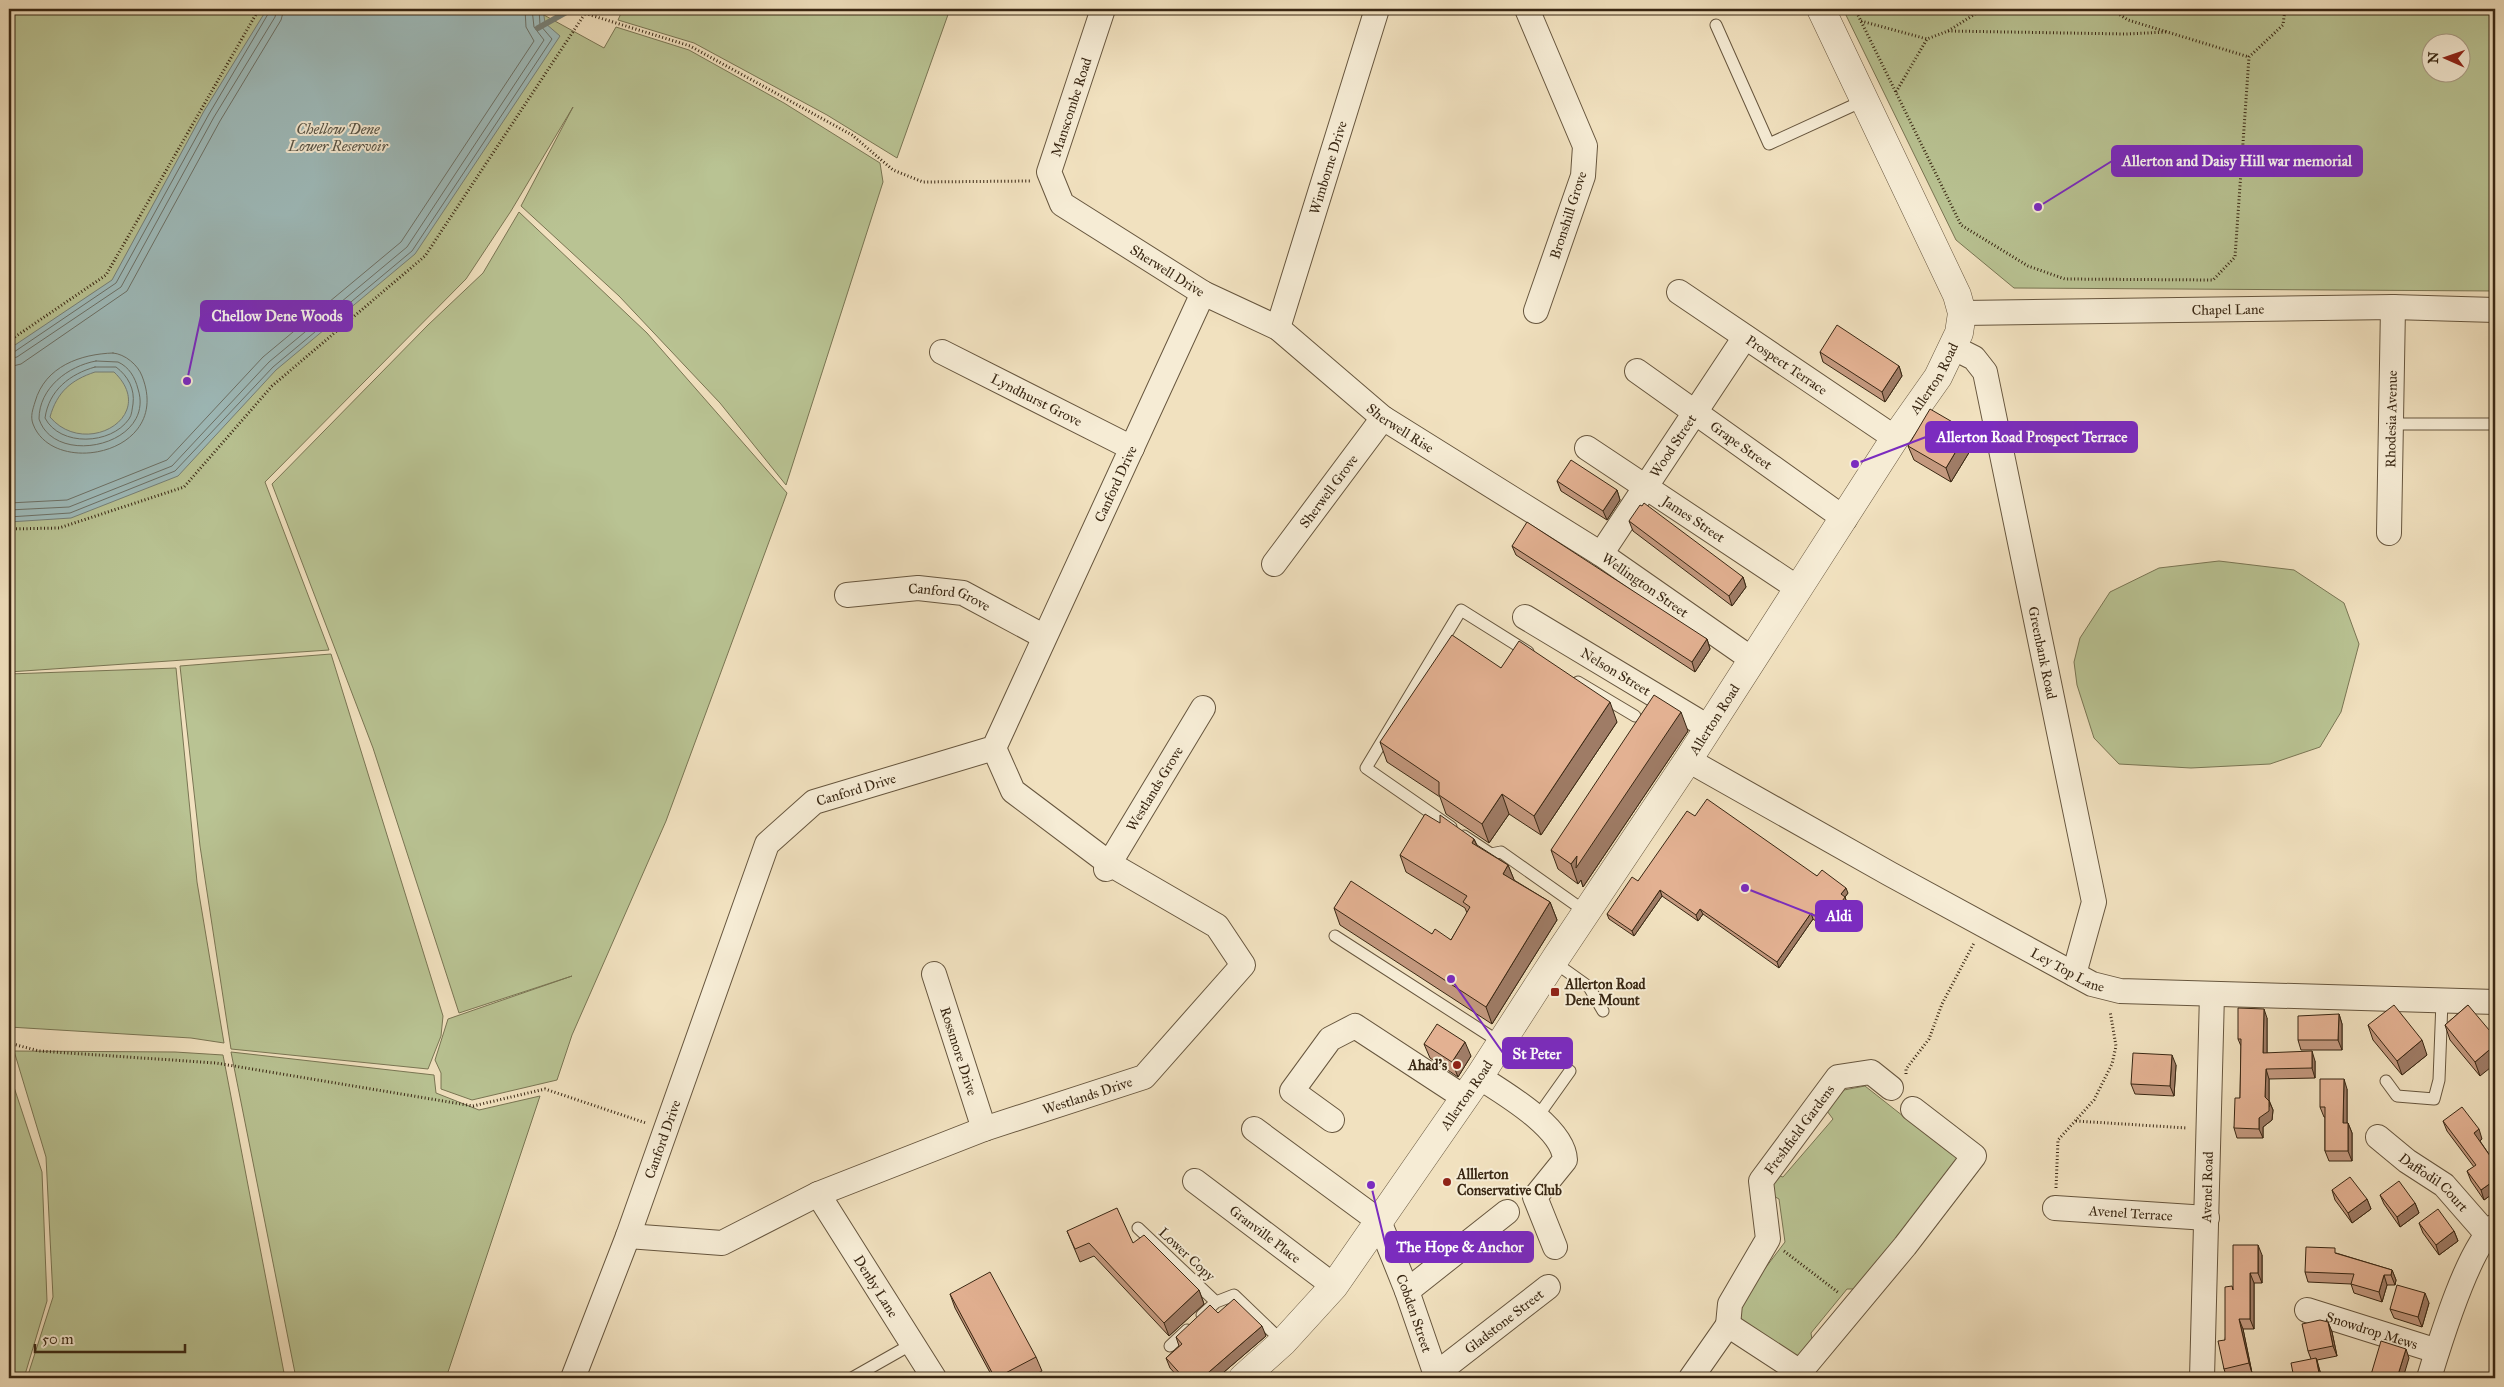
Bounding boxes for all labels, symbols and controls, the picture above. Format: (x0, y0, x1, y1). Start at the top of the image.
north arrow (2422, 32, 2472, 82)
text: N (2425, 51, 2442, 64)
street label: Manscombe Road (1047, 55, 1096, 159)
street label: Wimborne Drive (1306, 119, 1351, 216)
water label: Chellow Dene Lower Reservoir (287, 120, 388, 155)
callout: Allerton and Daisy Hill war memorial (2112, 146, 2362, 176)
text: Allerton and Daisy Hill war memorial (2121, 152, 2353, 171)
street label: Bronshill Grove (1546, 169, 1591, 261)
street label: Sherwell Drive (1127, 241, 1208, 301)
callout: Chellow Dene Woods (201, 301, 352, 331)
street label: Chapel Lane (2192, 301, 2265, 319)
text: Chellow Dene Woods (211, 307, 343, 325)
street label: Prospect Terrace (1742, 332, 1831, 399)
street label: Allerton Road (1906, 340, 1962, 418)
street label: Lyndhurst Grove (988, 370, 1085, 430)
street label: Rhodesia Avenue (2382, 370, 2401, 468)
street label: Sherwell Rise (1363, 400, 1437, 457)
street label: Wood Street (1646, 411, 1700, 481)
street label: Grape Street (1707, 418, 1775, 473)
callout: Allerton Road Prospect Terrace (1926, 422, 2137, 452)
text: Allerton Road Prospect Terrace (1936, 428, 2128, 447)
street label: Canford Drive (1091, 443, 1141, 525)
street label: Sherwell Grove (1296, 451, 1362, 531)
street label: James Street (1656, 491, 1728, 546)
street label: Wellington Street (1598, 549, 1692, 621)
street label: Canford Grove (907, 580, 993, 615)
street label: Greenbank Road (2024, 605, 2060, 701)
street label: Nelson Street (1577, 644, 1654, 700)
street label: Allerton Road (1685, 681, 1744, 759)
street label: Westlands Grove (1123, 743, 1187, 834)
street label: Canford Drive (814, 770, 898, 810)
callout: Aldi (1816, 901, 1862, 931)
text: Aldi (1825, 907, 1853, 925)
street label: Ley Top Lane (2028, 944, 2106, 996)
place label: Allerton Road Dene Mount (1564, 976, 1647, 1009)
marker: Allerton Road Dene Mount (1549, 986, 1561, 998)
street label: Rossmore Drive (936, 1005, 981, 1098)
callout: St Peter (1503, 1038, 1572, 1068)
text: St Peter (1513, 1045, 1562, 1063)
place label: Ahad's (1407, 1057, 1447, 1074)
street label: Allerton Road (1436, 1057, 1497, 1134)
marker: Ahad's (1451, 1059, 1463, 1071)
street label: Westlands Drive (1040, 1073, 1135, 1118)
street label: Freshfield Gardens (1761, 1081, 1838, 1178)
street label: Canford Drive (641, 1098, 685, 1181)
street label: Daffodil Court (2395, 1150, 2471, 1215)
street label: Avenel Road (2198, 1151, 2217, 1224)
place label: Alllerton Conservative Club (1456, 1166, 1562, 1199)
marker: Alllerton Conservative Club (1441, 1176, 1453, 1188)
street label: Granville Place (1226, 1202, 1304, 1267)
street label: Avenel Terrace (2087, 1202, 2173, 1225)
street label: Lower Copy (1155, 1224, 1219, 1285)
callout: The Hope & Anchor (1386, 1232, 1533, 1262)
text: The Hope & Anchor (1395, 1238, 1524, 1257)
street label: Denby Lane (850, 1252, 902, 1321)
street label: Cobden Street (1392, 1272, 1436, 1355)
street label: Gladstone Street (1461, 1286, 1547, 1358)
street label: Snowdrop Mews (2324, 1308, 2420, 1353)
scale bar (35, 1322, 185, 1354)
text: 50 m (42, 1330, 74, 1348)

